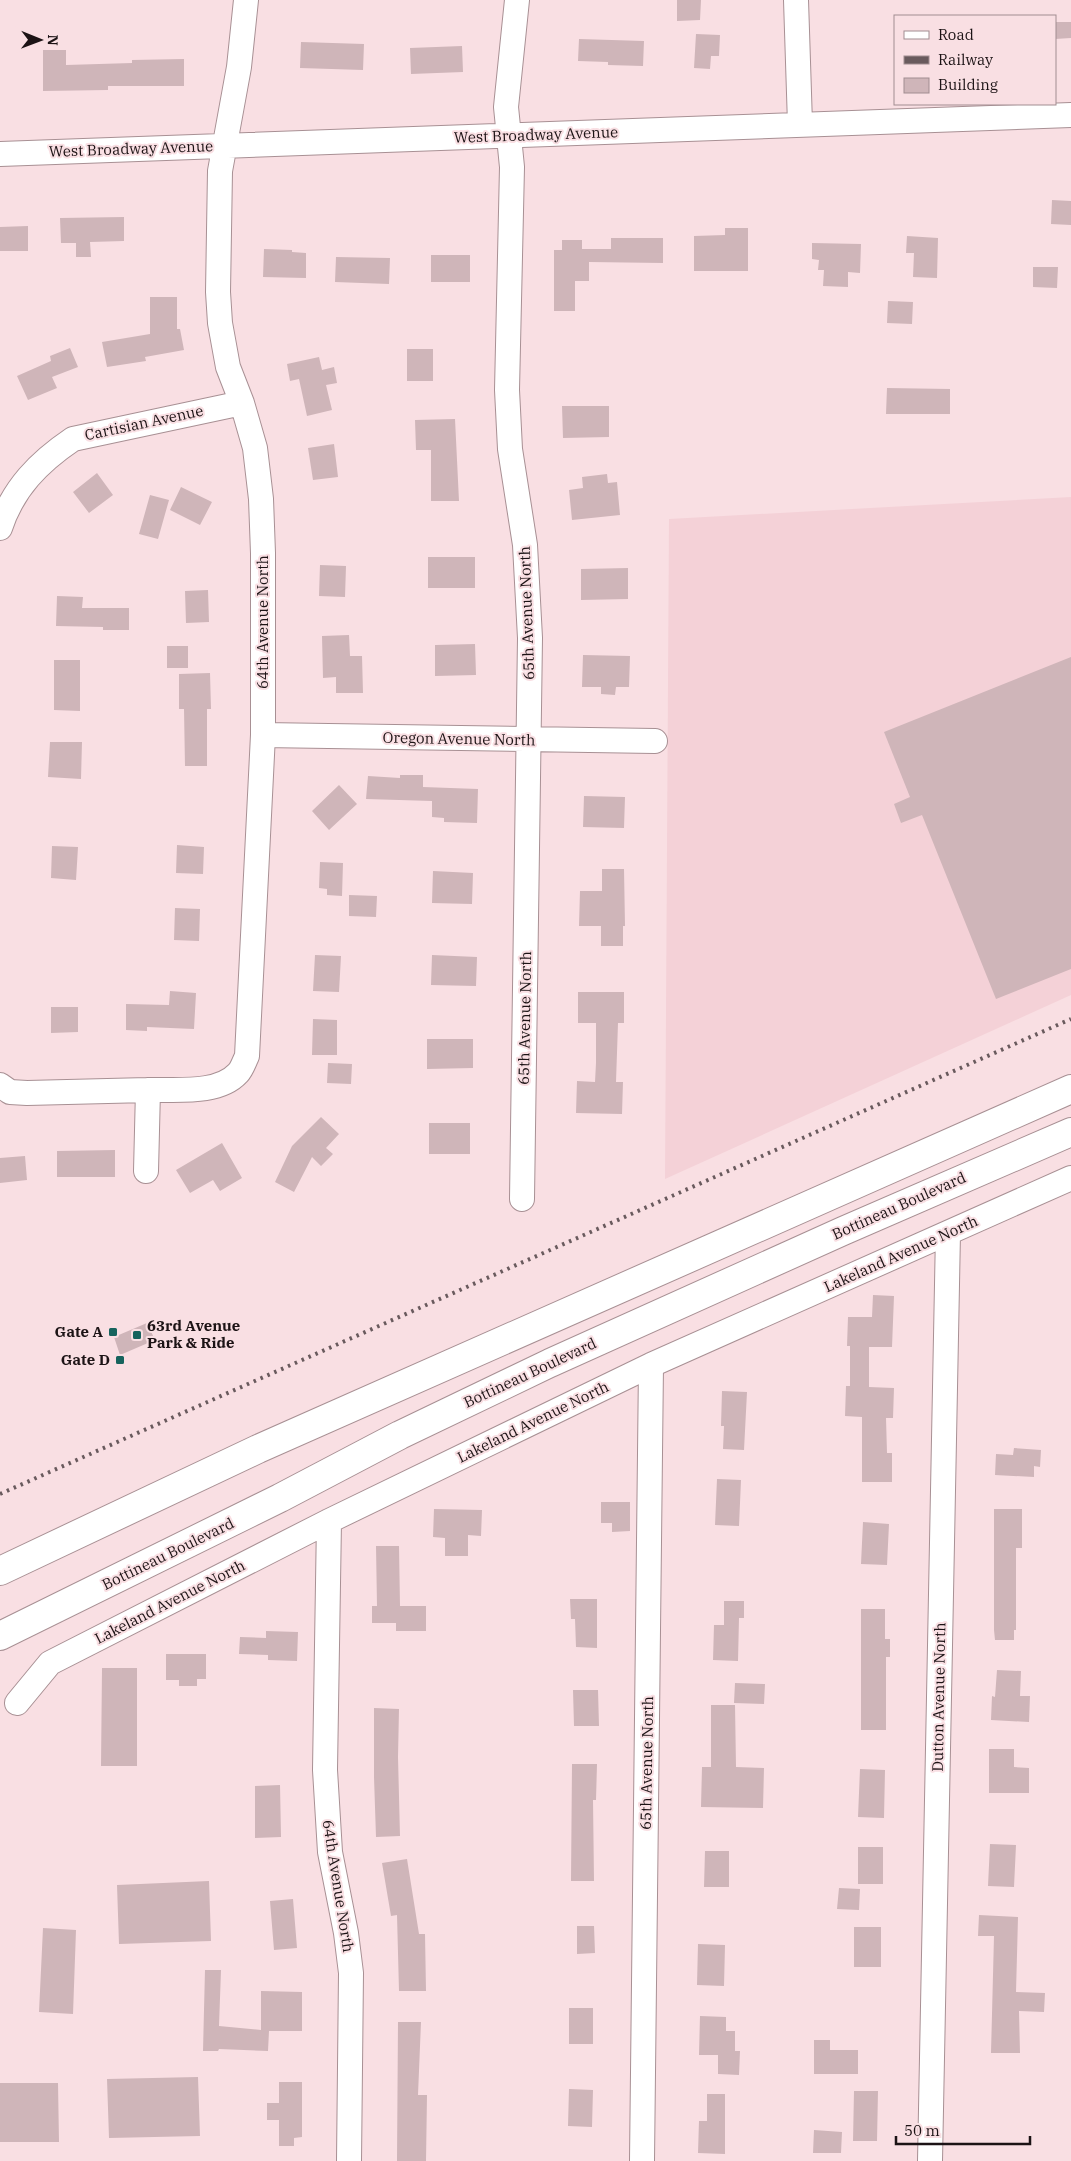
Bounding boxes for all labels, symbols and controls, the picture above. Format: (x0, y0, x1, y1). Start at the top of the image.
north arrow (15, 15, 65, 65)
legend (894, 15, 1056, 105)
text: Road (938, 25, 974, 44)
text: N (44, 35, 62, 46)
text: Railway (938, 50, 993, 69)
text: Building (938, 75, 998, 94)
street label: West Broadway Avenue (454, 122, 618, 147)
street label: West Broadway Avenue (49, 136, 213, 161)
street label: Cartisian Avenue (83, 401, 205, 444)
street label: 65th Avenue North (515, 546, 538, 680)
street label: 64th Avenue North (253, 555, 272, 689)
street label: Oregon Avenue North (382, 728, 536, 749)
street label: 65th Avenue North (514, 951, 535, 1085)
street label: Bottineau Boulevard (829, 1167, 969, 1244)
street label: Lakeland Avenue North (821, 1211, 981, 1296)
place label: 63rd Avenue Park & Ride (147, 1316, 240, 1352)
place label: Gate A (55, 1322, 104, 1341)
marker: Gate A (107, 1326, 119, 1338)
marker: 63rd Avenue Park & Ride (131, 1329, 143, 1341)
street label: Bottineau Boulevard (460, 1333, 599, 1412)
place label: Gate D (61, 1350, 110, 1369)
marker: Gate D (114, 1354, 126, 1366)
street label: Lakeland Avenue North (454, 1377, 612, 1467)
street label: Bottineau Boulevard (99, 1513, 237, 1594)
street label: Lakeland Avenue North (91, 1555, 248, 1648)
street label: Dutton Avenue North (928, 1622, 949, 1772)
street label: 65th Avenue North (636, 1696, 657, 1830)
street label: 64th Avenue North (319, 1818, 358, 1954)
scale bar (896, 2114, 1030, 2146)
text: 50 m (904, 2121, 940, 2140)

